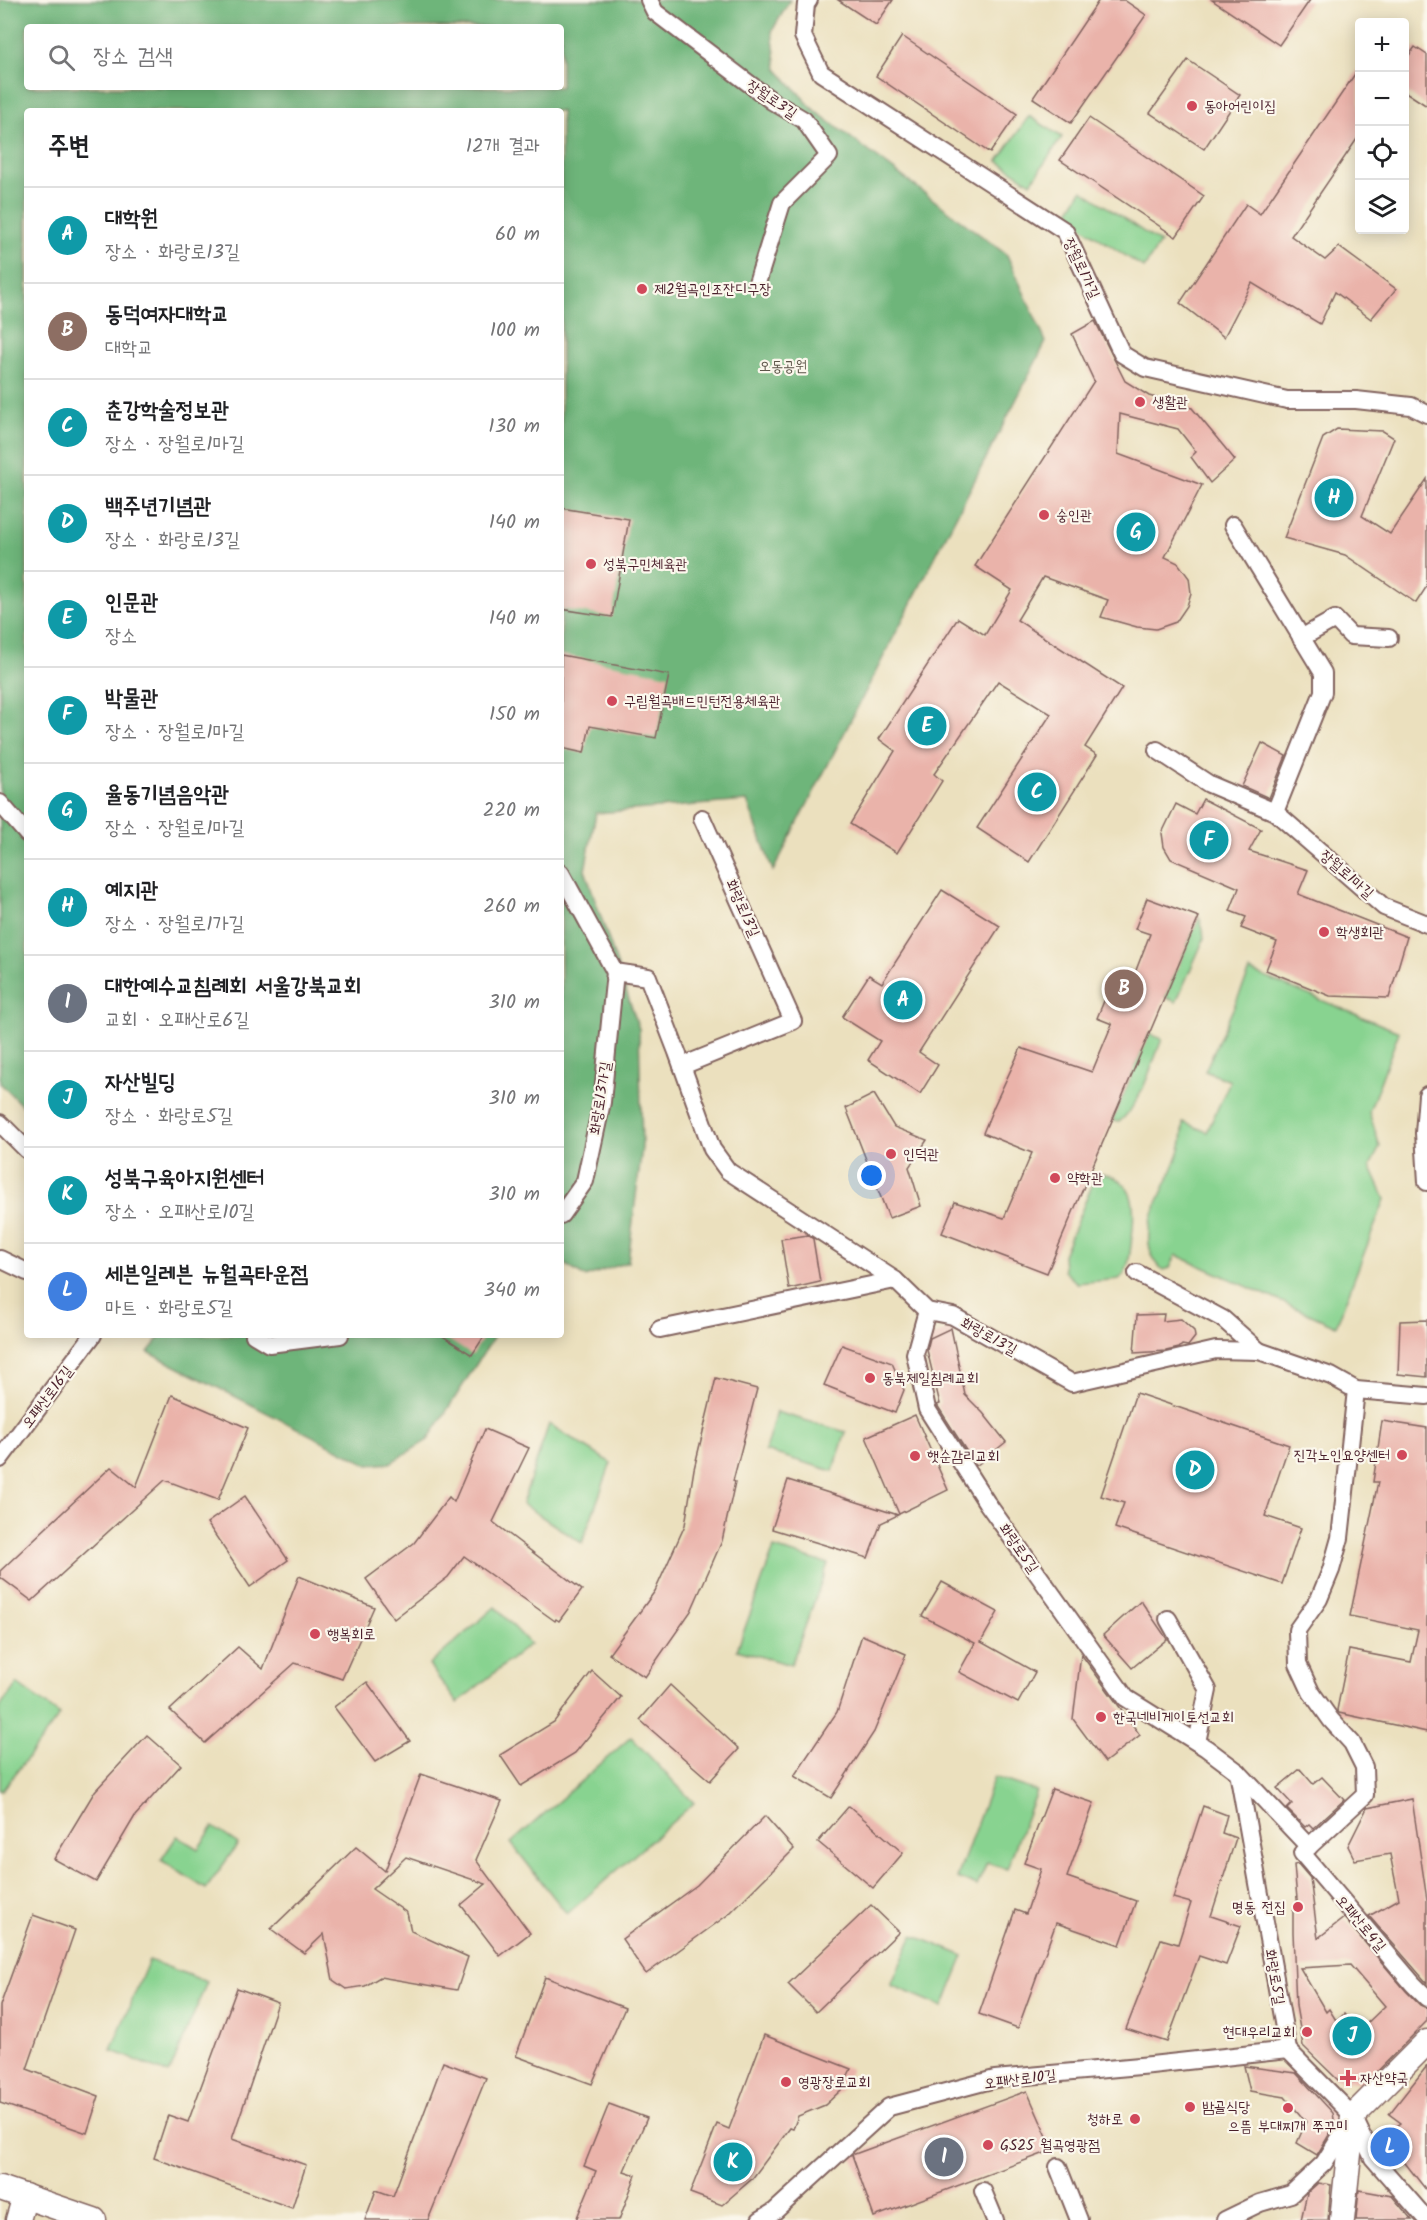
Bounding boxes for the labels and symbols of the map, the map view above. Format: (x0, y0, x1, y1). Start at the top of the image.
street label: 장월로3길 (741, 74, 802, 126)
place label: 동아어린이집 (1204, 95, 1276, 119)
marker: 동아어린이집 (1185, 99, 1199, 113)
street label: 장월로1가길 (1056, 234, 1106, 303)
place label: 제2월곡인조잔디구장 (654, 278, 771, 302)
marker: 제2월곡인조잔디구장 (635, 282, 649, 296)
park label: 오동공원 (759, 355, 807, 379)
place label: 생활관 (1152, 391, 1188, 415)
marker: 생활관 (1133, 395, 1147, 409)
pin: H (1314, 476, 1354, 520)
place label: 숭인관 (1056, 504, 1092, 528)
marker: 숭인관 (1037, 508, 1051, 522)
pin: G (1116, 510, 1156, 554)
place label: 성북구민체육관 (603, 553, 688, 577)
marker: 성북구민체육관 (584, 557, 598, 571)
place label: 구립월곡배드민턴전용체육관 (624, 690, 781, 714)
marker: 구립월곡배드민턴전용체육관 (605, 694, 619, 708)
pin: E (908, 704, 946, 748)
pin: C (1018, 770, 1056, 814)
pin: F (1190, 818, 1228, 862)
street label: 장월로1마길 (1314, 844, 1379, 905)
street label: 화랑로13길 (719, 875, 766, 941)
place label: 학생회관 (1336, 921, 1384, 945)
marker: 학생회관 (1317, 925, 1331, 939)
pin: B (1104, 966, 1144, 1012)
pin: A (884, 978, 922, 1022)
street label: 화랑로13가길 (583, 1060, 619, 1136)
place label: 인덕관 (903, 1143, 939, 1167)
marker: 인덕관 (884, 1147, 898, 1161)
your location (857, 1161, 886, 1190)
place label: 약학관 (1067, 1167, 1103, 1191)
marker: 약학관 (1048, 1171, 1062, 1185)
street label: 화랑로13길 (956, 1311, 1021, 1362)
street label: 오패산로16길 (16, 1361, 79, 1434)
place label: 동북제일침례교회 (882, 1367, 979, 1391)
marker: 동북제일침례교회 (863, 1371, 877, 1385)
place label: 진각노인요양센터 (1293, 1444, 1390, 1468)
place label: 햇순감리교회 (927, 1445, 999, 1469)
pin: D (1176, 1448, 1214, 1492)
marker: 진각노인요양센터 (1395, 1448, 1409, 1462)
marker: 햇순감리교회 (908, 1449, 922, 1463)
street label: 화랑로5길 (992, 1519, 1044, 1579)
place label: 행복회로 (327, 1623, 375, 1647)
marker: 행복회로 (308, 1627, 322, 1641)
place label: 한국네비게이토선교회 (1113, 1706, 1234, 1730)
marker: 한국네비게이토선교회 (1094, 1710, 1108, 1724)
street label: 오패산로4길 (1329, 1890, 1391, 1958)
place label: 명동 전집 (1232, 1896, 1286, 1920)
marker: 명동 전집 (1291, 1900, 1305, 1914)
street label: 화랑로5길 (1257, 1947, 1291, 2007)
pin: J (1332, 2014, 1372, 2058)
place label: 현대우리교회 (1223, 2021, 1295, 2045)
marker: 현대우리교회 (1300, 2025, 1314, 2039)
street label: 오패산로10길 (983, 2064, 1058, 2096)
place label: 자산약국 (1360, 2067, 1408, 2091)
place label: 영광장로교회 (798, 2071, 870, 2095)
marker: 자산약국 (1341, 2071, 1355, 2085)
marker: 영광장로교회 (779, 2075, 793, 2089)
place label: 밤골식당 (1202, 2096, 1250, 2120)
marker: 밤골식당 (1183, 2100, 1197, 2114)
marker: 으뜸 부대찌개 쭈꾸미 (1281, 2101, 1295, 2115)
place label: 청하로 (1087, 2108, 1123, 2132)
marker: 청하로 (1128, 2112, 1142, 2126)
place label: 으뜸 부대찌개 쭈꾸미 (1228, 2115, 1348, 2139)
pin: L (1370, 2124, 1410, 2170)
pin: I (924, 2134, 964, 2180)
place label: GS25 월곡영광점 (1000, 2134, 1100, 2158)
marker: GS25 월곡영광점 (981, 2138, 995, 2152)
pin: K (714, 2140, 752, 2184)

